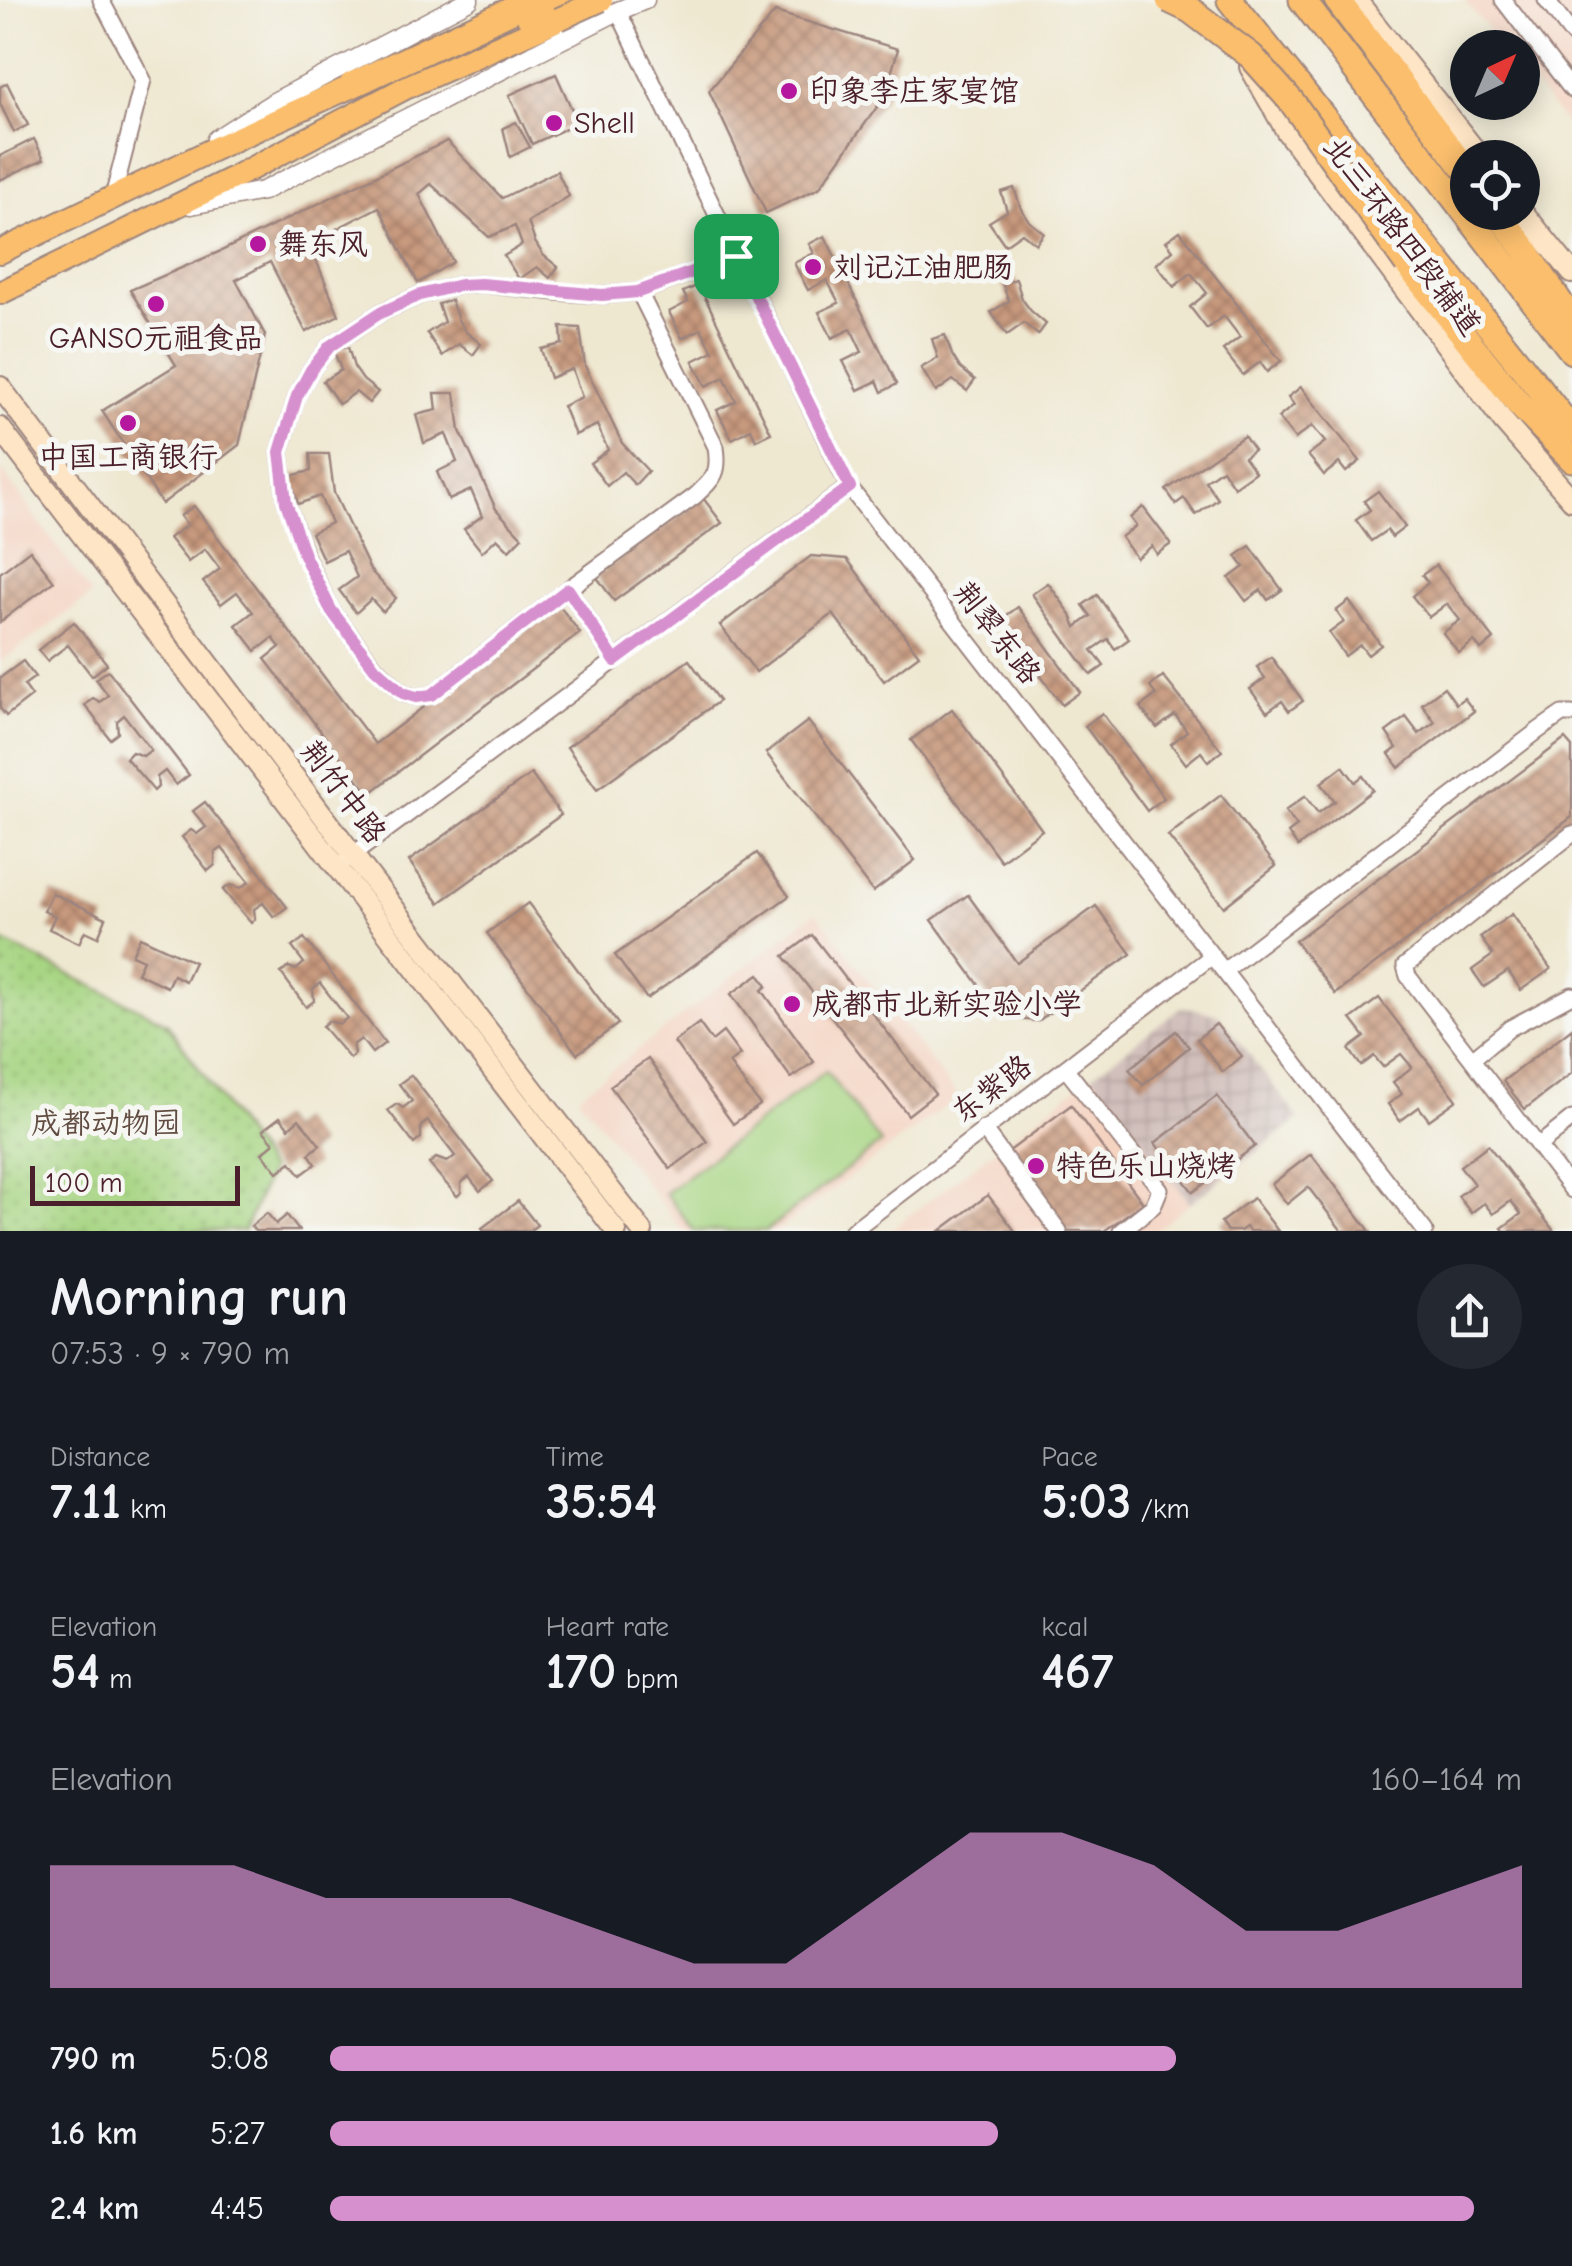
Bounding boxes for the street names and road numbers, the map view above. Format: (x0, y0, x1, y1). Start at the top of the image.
street label: 北三环路四段辅道 (1316, 130, 1488, 342)
street label: 荆翠东路 (946, 575, 1048, 691)
street label: 荆竹中路 (293, 734, 393, 850)
street label: 东紫路 (946, 1048, 1038, 1130)

